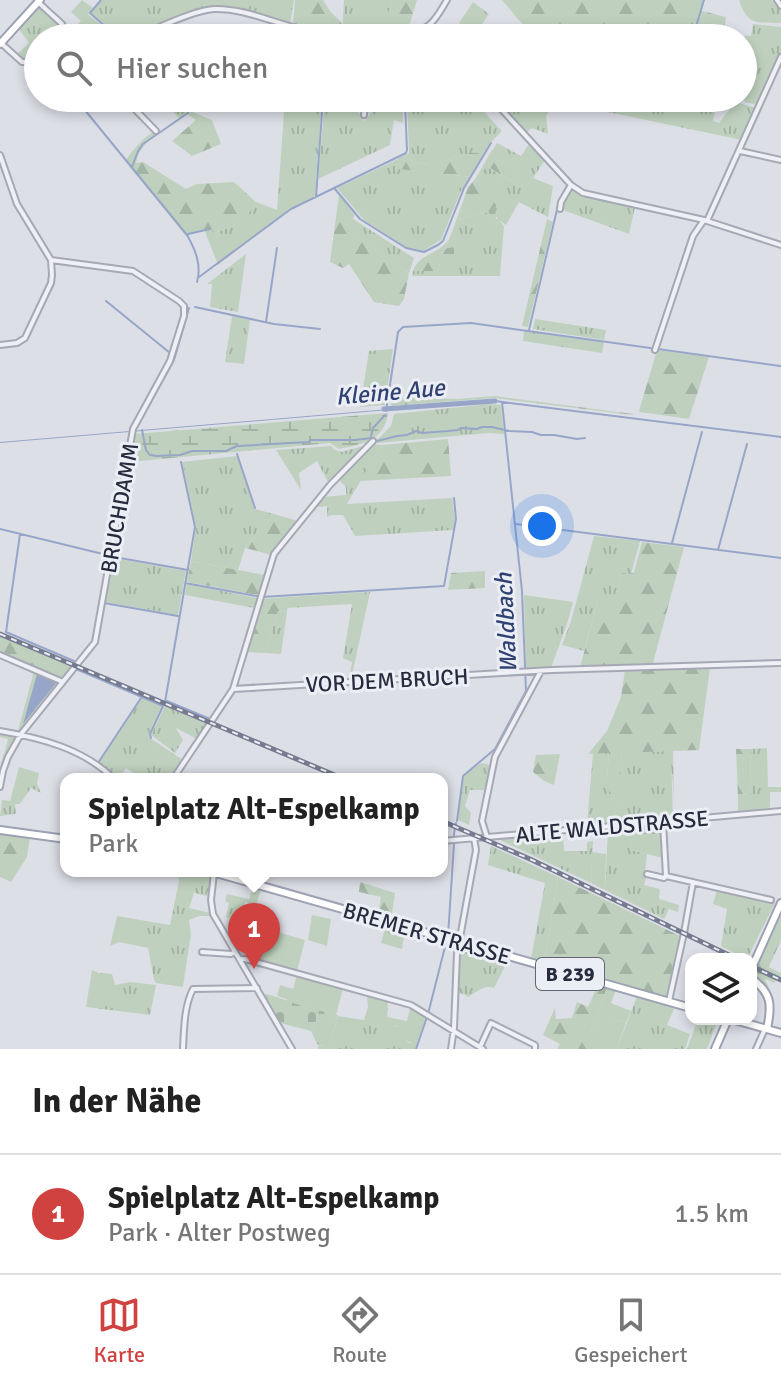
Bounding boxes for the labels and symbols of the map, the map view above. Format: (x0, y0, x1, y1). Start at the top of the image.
water label: Kleine Aue (334, 372, 447, 412)
street label: BRUCHDAMM (95, 441, 144, 575)
your location (522, 506, 562, 546)
water label: Waldbach (488, 571, 524, 674)
street label: VOR DEM BRUCH (305, 663, 469, 698)
street label: ALTE WALDSTRASSE (514, 805, 710, 848)
street label: BREMER STRASSE (340, 897, 514, 970)
pin: 1 (228, 903, 280, 969)
road number: B 239 (536, 958, 604, 990)

